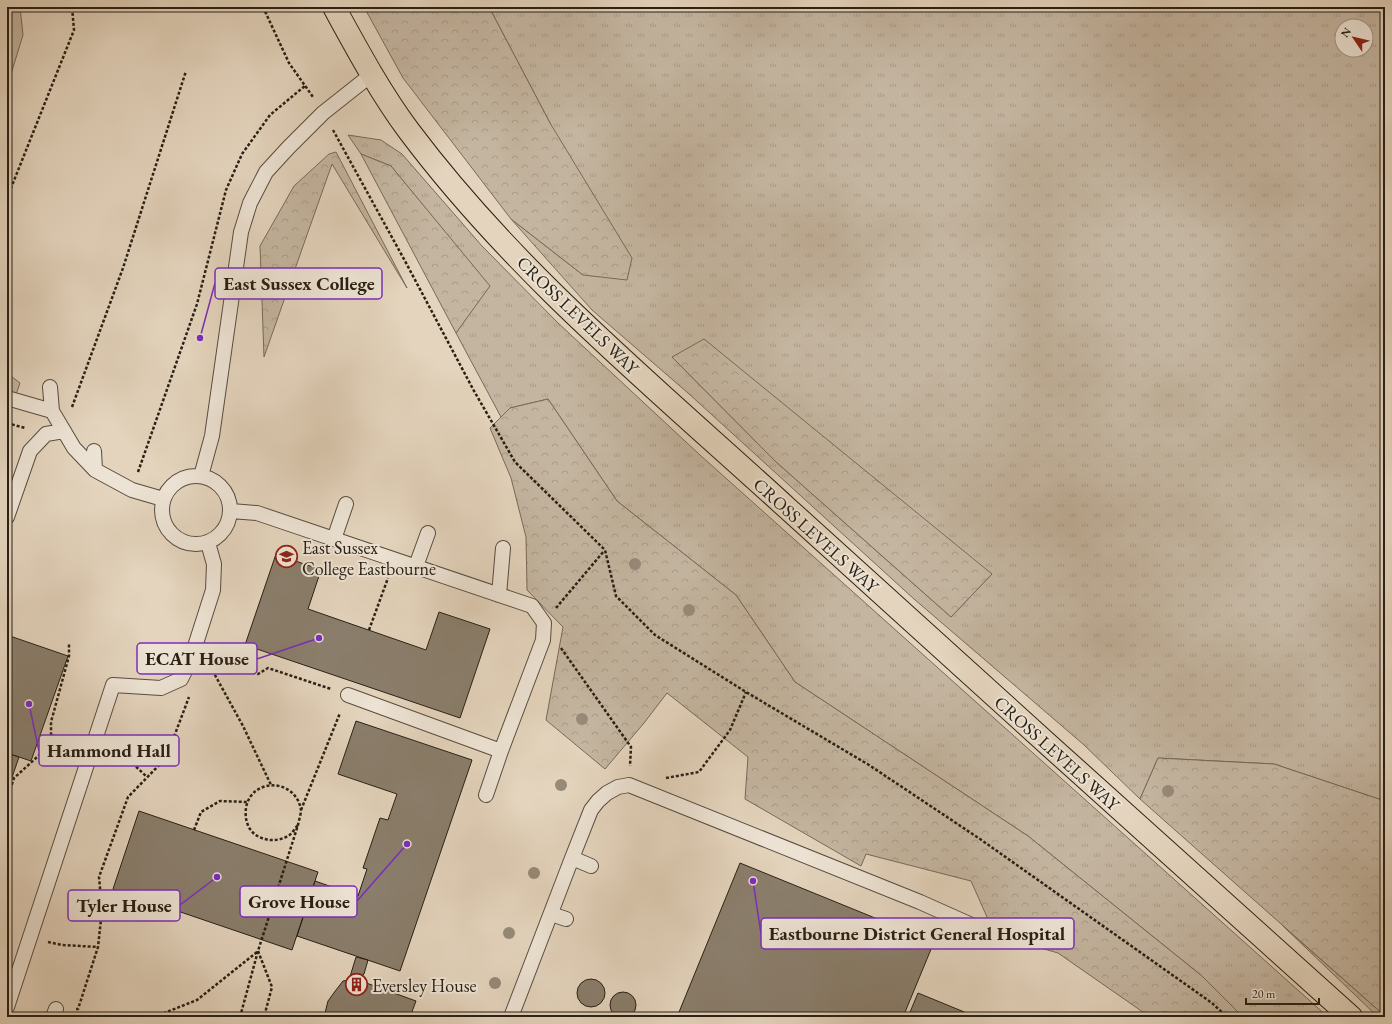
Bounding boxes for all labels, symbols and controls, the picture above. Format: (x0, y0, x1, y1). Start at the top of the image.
north arrow (1334, 18, 1374, 58)
text: N (1338, 25, 1354, 40)
street label: CROSS LEVELS WAY (512, 251, 645, 380)
callout: East Sussex College (215, 268, 382, 299)
text: East Sussex College (223, 271, 375, 296)
street label: CROSS LEVELS WAY (749, 473, 885, 598)
place label: East Sussex College Eastbourne (302, 536, 436, 580)
school or university icon: East Sussex College Eastbourne (274, 544, 300, 570)
callout: ECAT House (137, 643, 257, 674)
text: ECAT House (145, 646, 249, 671)
street label: CROSS LEVELS WAY (990, 691, 1126, 816)
callout: Hammond Hall (39, 735, 179, 766)
text: Hammond Hall (47, 738, 172, 763)
callout: Grove House (240, 886, 357, 917)
text: Grove House (248, 889, 350, 914)
callout: Tyler House (68, 890, 180, 921)
text: Tyler House (76, 893, 172, 918)
callout: Eastbourne District General Hospital (761, 918, 1074, 949)
text: Eastbourne District General Hospital (769, 921, 1066, 946)
building icon: Eversley House (343, 972, 369, 998)
place label: Eversley House (372, 974, 477, 997)
scale bar (1246, 980, 1319, 1006)
text: 20 m (1252, 986, 1276, 1002)

